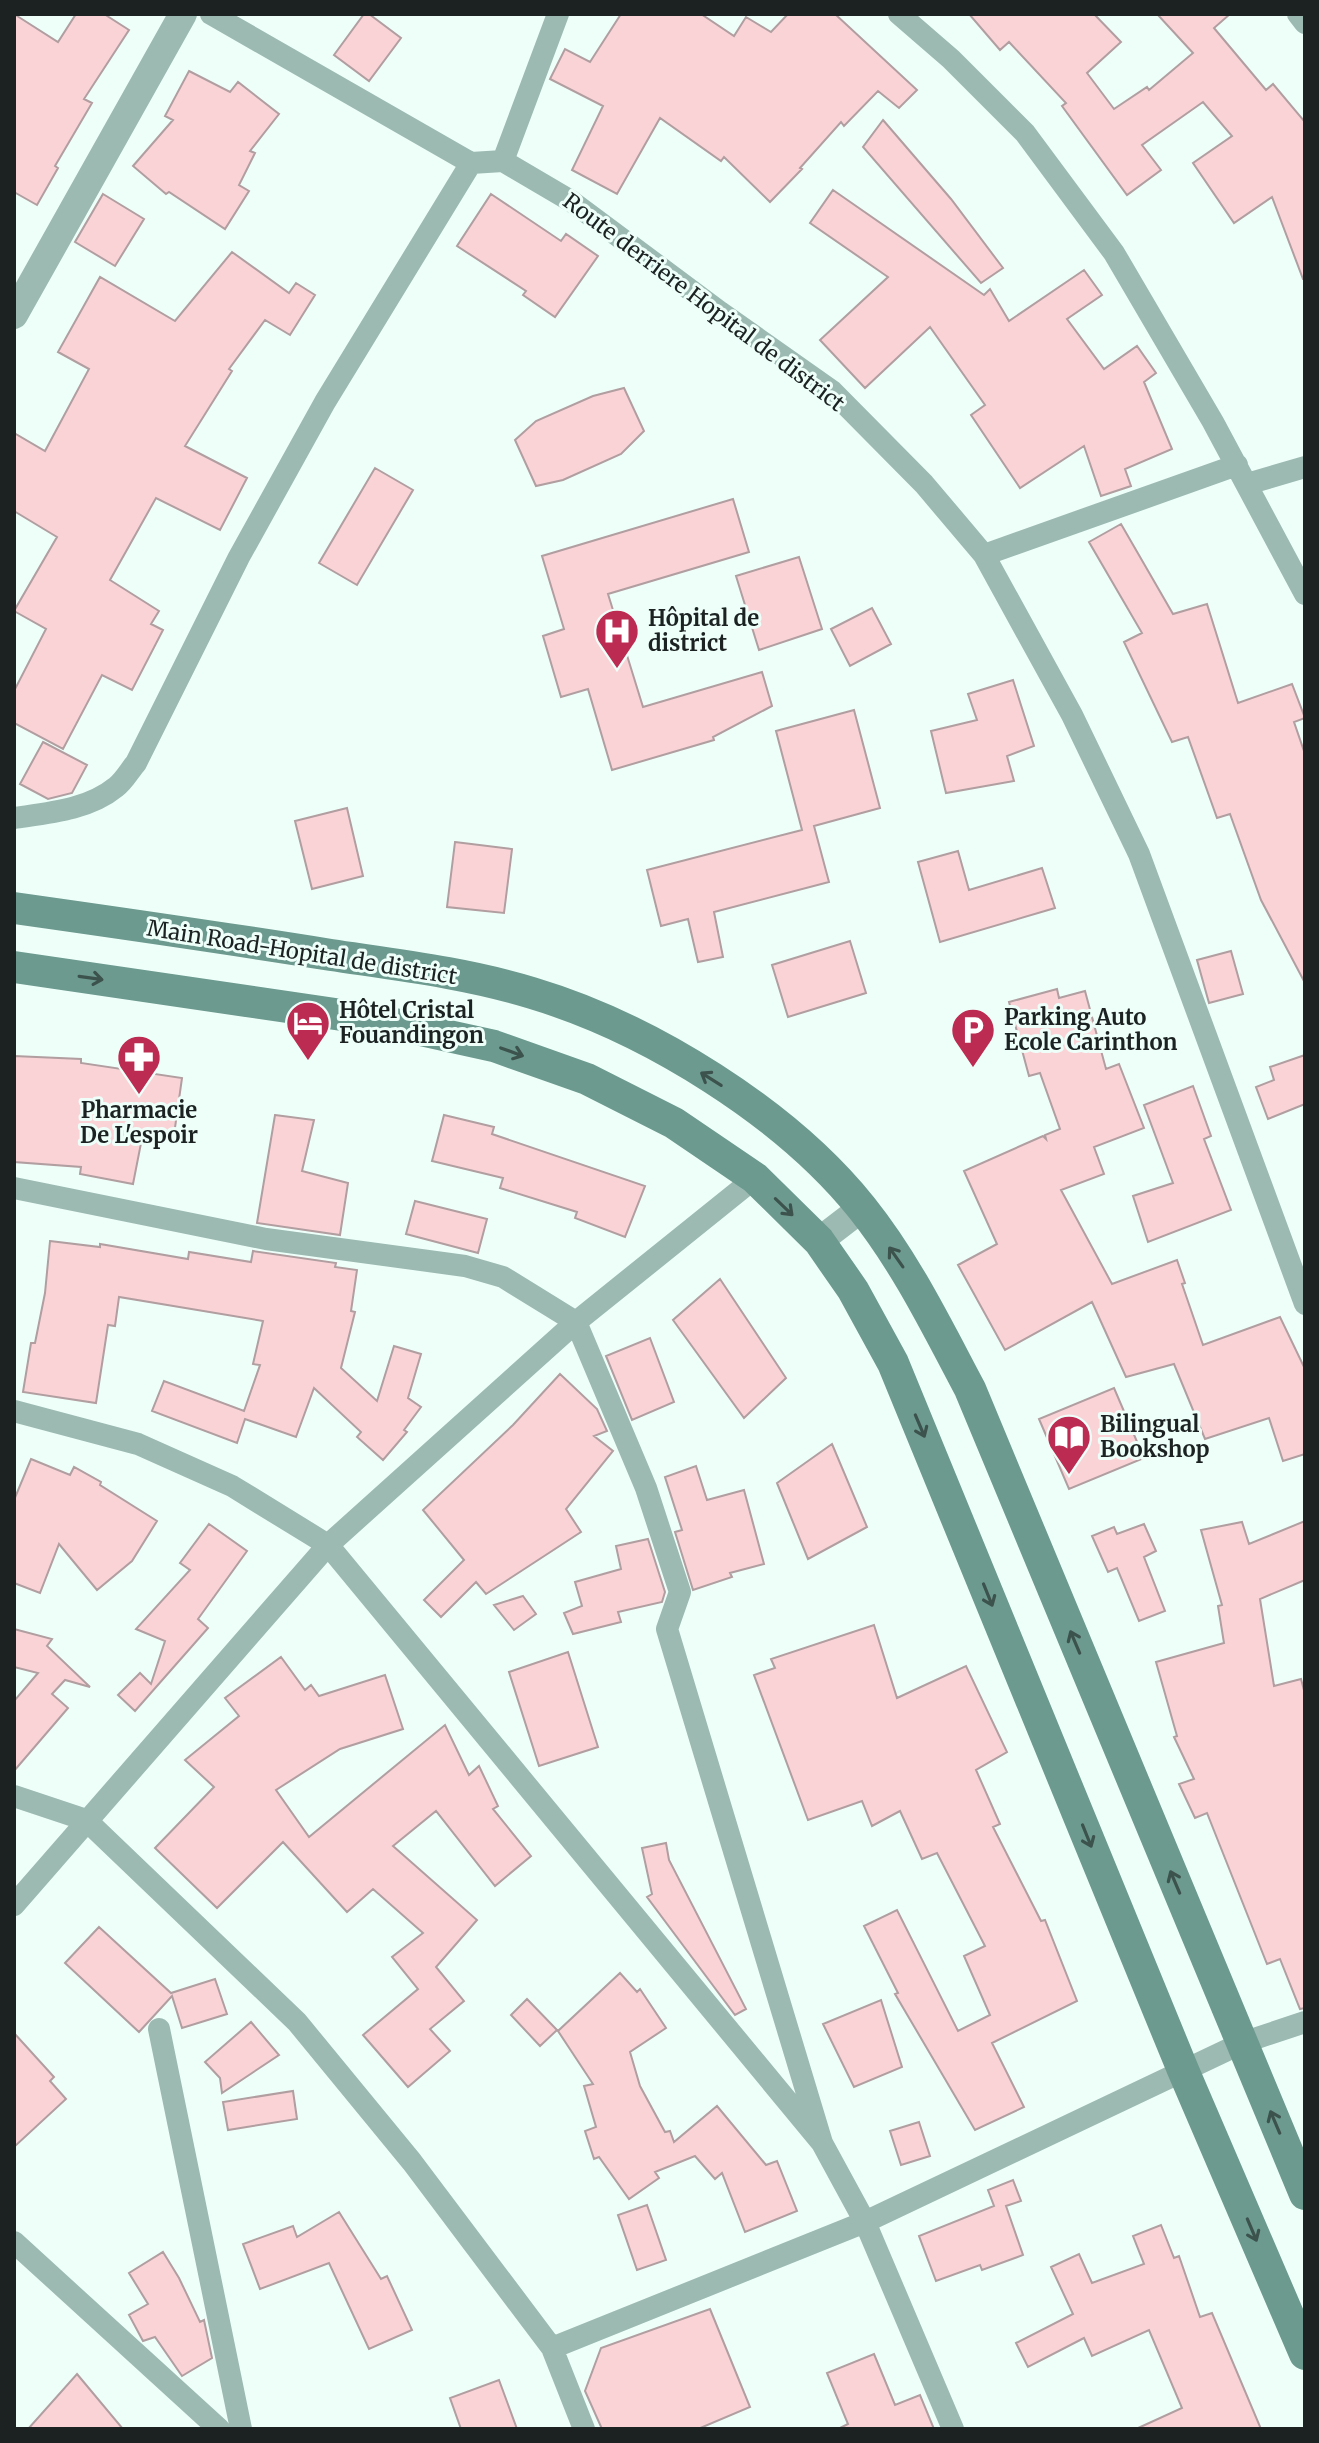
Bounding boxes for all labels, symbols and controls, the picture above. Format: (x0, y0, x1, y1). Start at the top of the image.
street label: Route derriere Hopital de district (558, 187, 851, 417)
place label: Hôpital de district (648, 604, 759, 657)
hospital icon: Hôpital de district (593, 607, 641, 670)
street label: Main Road-Hopital de district (145, 914, 459, 990)
one-way arrow (78, 971, 103, 986)
place label: Hôtel Cristal Fouandingon (339, 996, 484, 1049)
hotel icon: Hôtel Cristal Fouandingon (284, 999, 332, 1062)
place label: Parking Auto Ecole Carinthon (1004, 1003, 1178, 1056)
parking icon: Parking Auto Ecole Carinthon (949, 1006, 997, 1069)
pharmacy icon: Pharmacie De L'espoir (115, 1033, 163, 1096)
one-way arrow (499, 1046, 524, 1061)
one-way arrow (700, 1070, 723, 1086)
place label: Pharmacie De L'espoir (80, 1096, 198, 1149)
one-way arrow (774, 1197, 793, 1216)
one-way arrow (888, 1247, 904, 1269)
place label: Bilingual Bookshop (1100, 1410, 1210, 1463)
one-way arrow (913, 1413, 928, 1438)
library icon: Bilingual Bookshop (1045, 1413, 1093, 1476)
one-way arrow (982, 1582, 997, 1607)
one-way arrow (1067, 1630, 1081, 1655)
one-way arrow (1081, 1823, 1095, 1848)
one-way arrow (1166, 1870, 1181, 1895)
one-way arrow (1266, 2110, 1281, 2135)
one-way arrow (1245, 2218, 1260, 2242)

